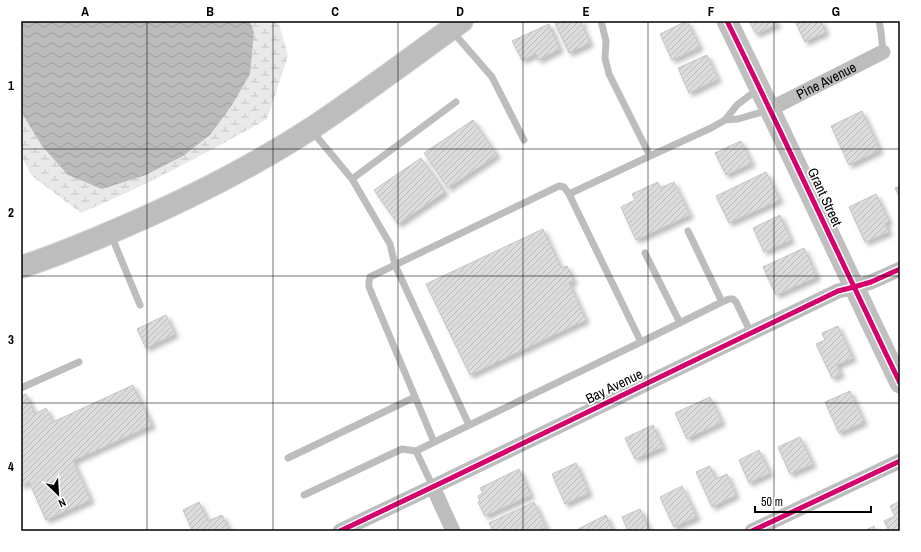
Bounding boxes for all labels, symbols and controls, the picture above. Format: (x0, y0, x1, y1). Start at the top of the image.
text: A (81, 3, 89, 20)
text: B (206, 3, 214, 20)
text: C (331, 3, 339, 20)
text: D (456, 3, 464, 20)
text: E (582, 3, 590, 20)
text: F (708, 3, 715, 20)
text: G (832, 3, 840, 20)
street label: Pine Avenue (793, 58, 859, 103)
text: 1 (8, 77, 14, 94)
street label: Grant Street (804, 165, 846, 229)
text: 2 (8, 204, 14, 221)
text: 3 (8, 331, 14, 348)
street label: Bay Avenue (583, 365, 645, 407)
text: 4 (8, 458, 14, 475)
north arrow (38, 474, 78, 514)
scale bar (755, 488, 871, 514)
text: 50 m (761, 494, 783, 510)
text: N (56, 495, 68, 511)

